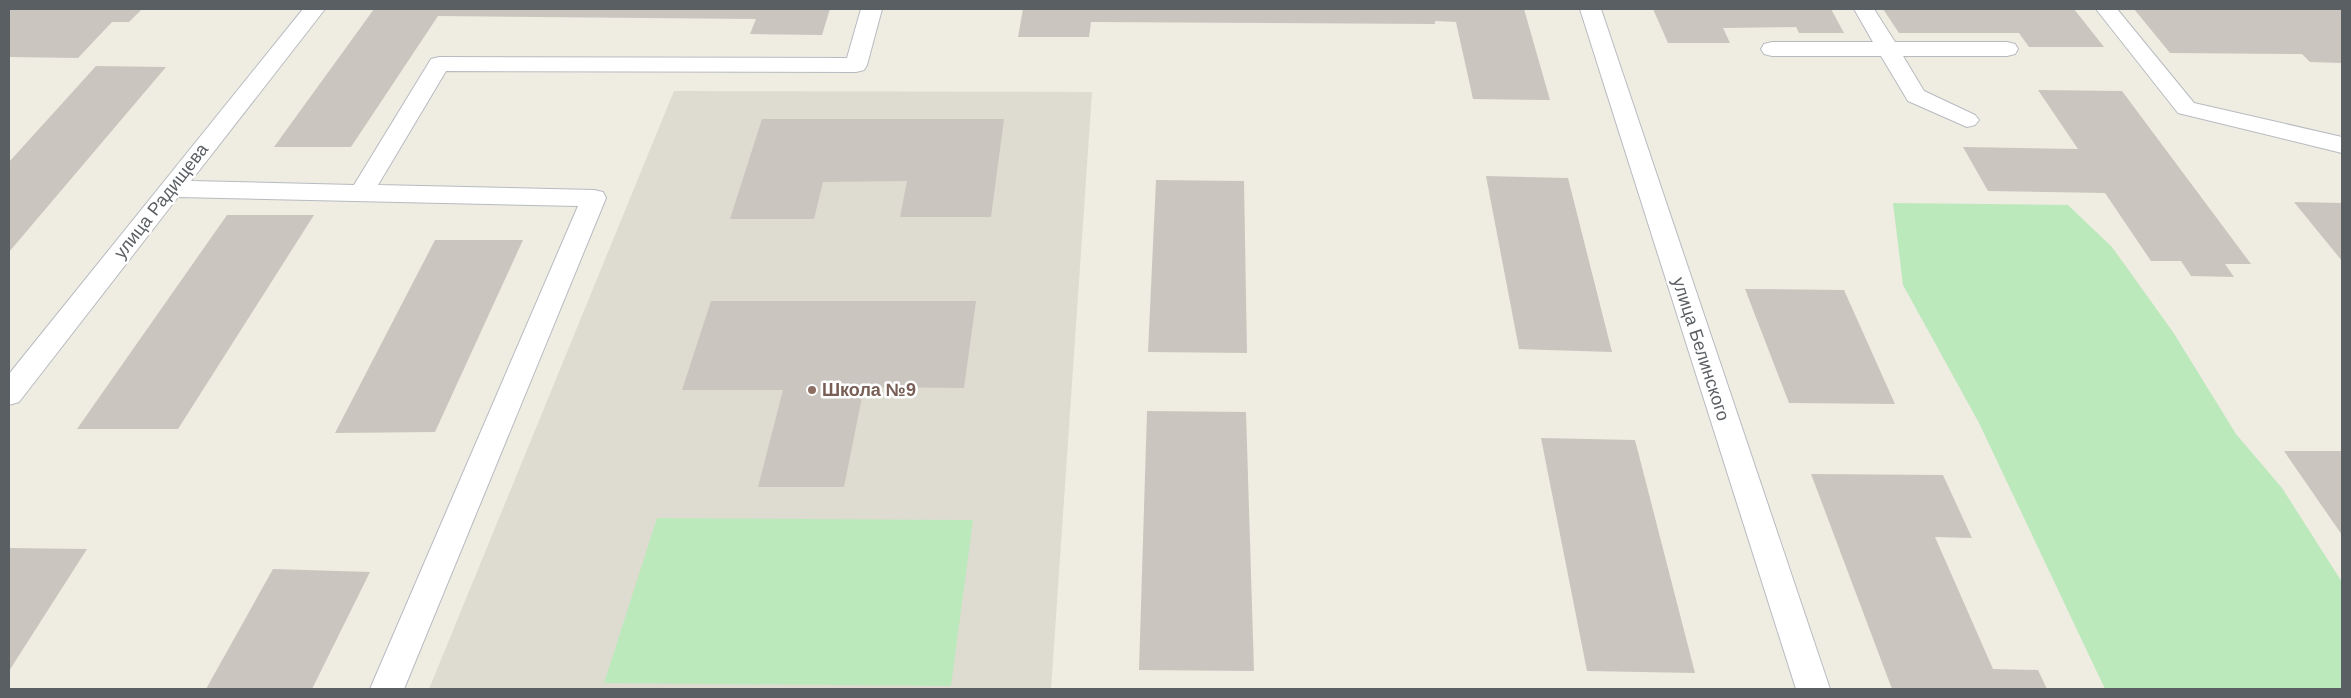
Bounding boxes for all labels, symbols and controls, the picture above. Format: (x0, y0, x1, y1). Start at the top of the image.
street label: улица Радищева (110, 139, 213, 262)
street label: улица Белинского (1668, 275, 1734, 423)
place label: Школа №9 (822, 380, 916, 400)
marker: Школа №9 (806, 384, 818, 396)

